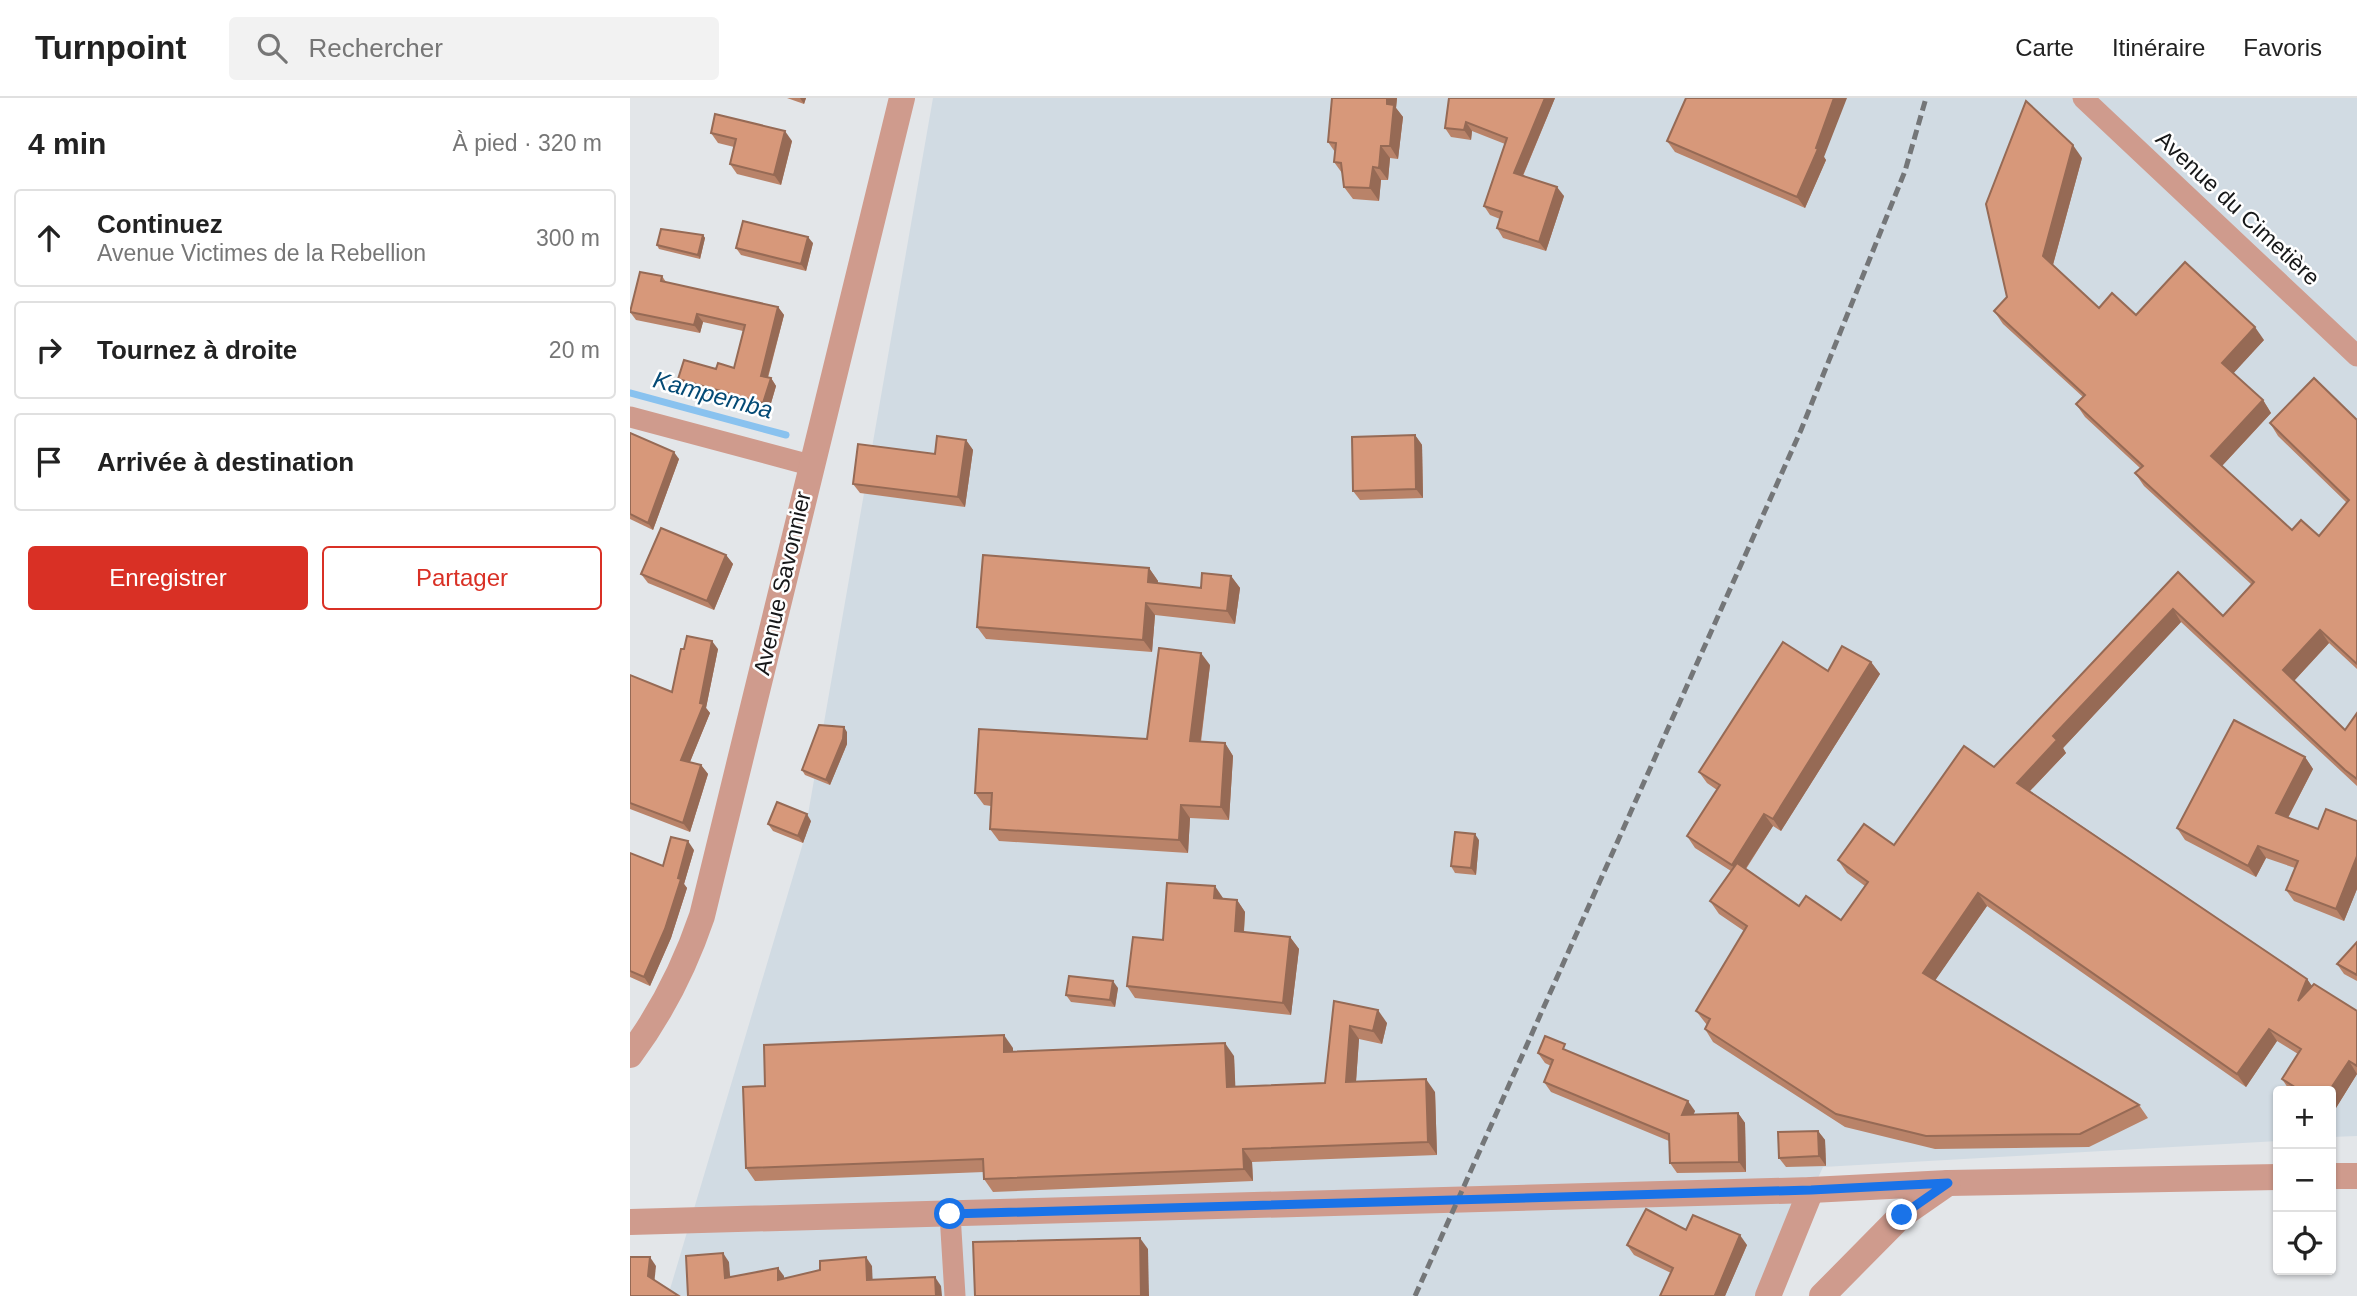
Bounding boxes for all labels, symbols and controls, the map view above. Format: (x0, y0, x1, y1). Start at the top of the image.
search box (229, 17, 719, 80)
text: Turnpoint (35, 29, 187, 66)
icon: search (253, 29, 291, 67)
text: Rechercher (309, 33, 443, 63)
text: Carte (2015, 34, 2074, 61)
text: Itinéraire (2112, 34, 2205, 61)
text: Favoris (2243, 34, 2322, 61)
street label: Avenue du Cimetière (2151, 125, 2325, 291)
text: 4 min (28, 127, 106, 160)
text: À pied · 320 m (452, 130, 602, 156)
text: Continuez (97, 209, 223, 239)
icon: ahead (30, 219, 68, 257)
text: 300 m (536, 225, 600, 251)
text: Avenue Victimes de la Rebellion (97, 240, 426, 266)
icon: right (30, 331, 68, 369)
text: Tournez à droite (97, 335, 297, 365)
text: 20 m (549, 337, 600, 363)
water label: Kampemba (650, 366, 776, 423)
icon: arrive (30, 443, 68, 481)
text: Arrivée à destination (97, 447, 354, 477)
street label: Avenue Savonnier (748, 488, 816, 677)
button: Enregistrer (28, 546, 308, 610)
button: Partager (322, 546, 602, 610)
map controls (2273, 1086, 2336, 1275)
button: + (2273, 1086, 2336, 1149)
button: − (2273, 1149, 2336, 1212)
route start (934, 1198, 965, 1229)
route end (1886, 1199, 1917, 1230)
button: locate (2273, 1212, 2336, 1275)

